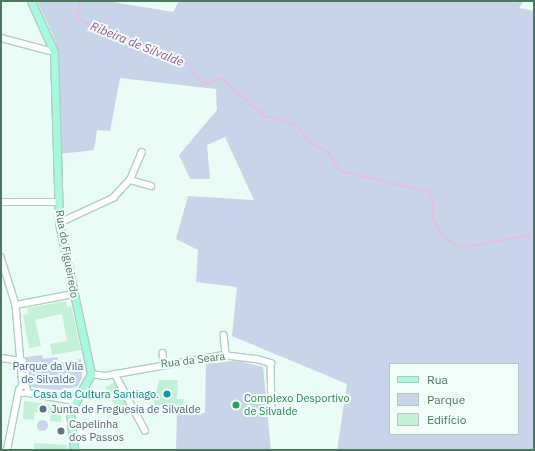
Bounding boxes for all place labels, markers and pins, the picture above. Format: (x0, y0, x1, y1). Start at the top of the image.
place label: Casa da Cultura Santiago. (33, 387, 159, 401)
marker: Casa da Cultura Santiago. (162, 389, 172, 399)
place label: Complexo Desportivo de Silvalde (244, 392, 350, 418)
marker: Complexo Desportivo de Silvalde (231, 400, 241, 410)
place label: Junta de Freguesia de Silvalde (51, 402, 201, 416)
marker: Junta de Freguesia de Silvalde (38, 404, 48, 414)
place label: Capelinha dos Passos (69, 418, 124, 444)
marker: Capelinha dos Passos (56, 426, 66, 436)

